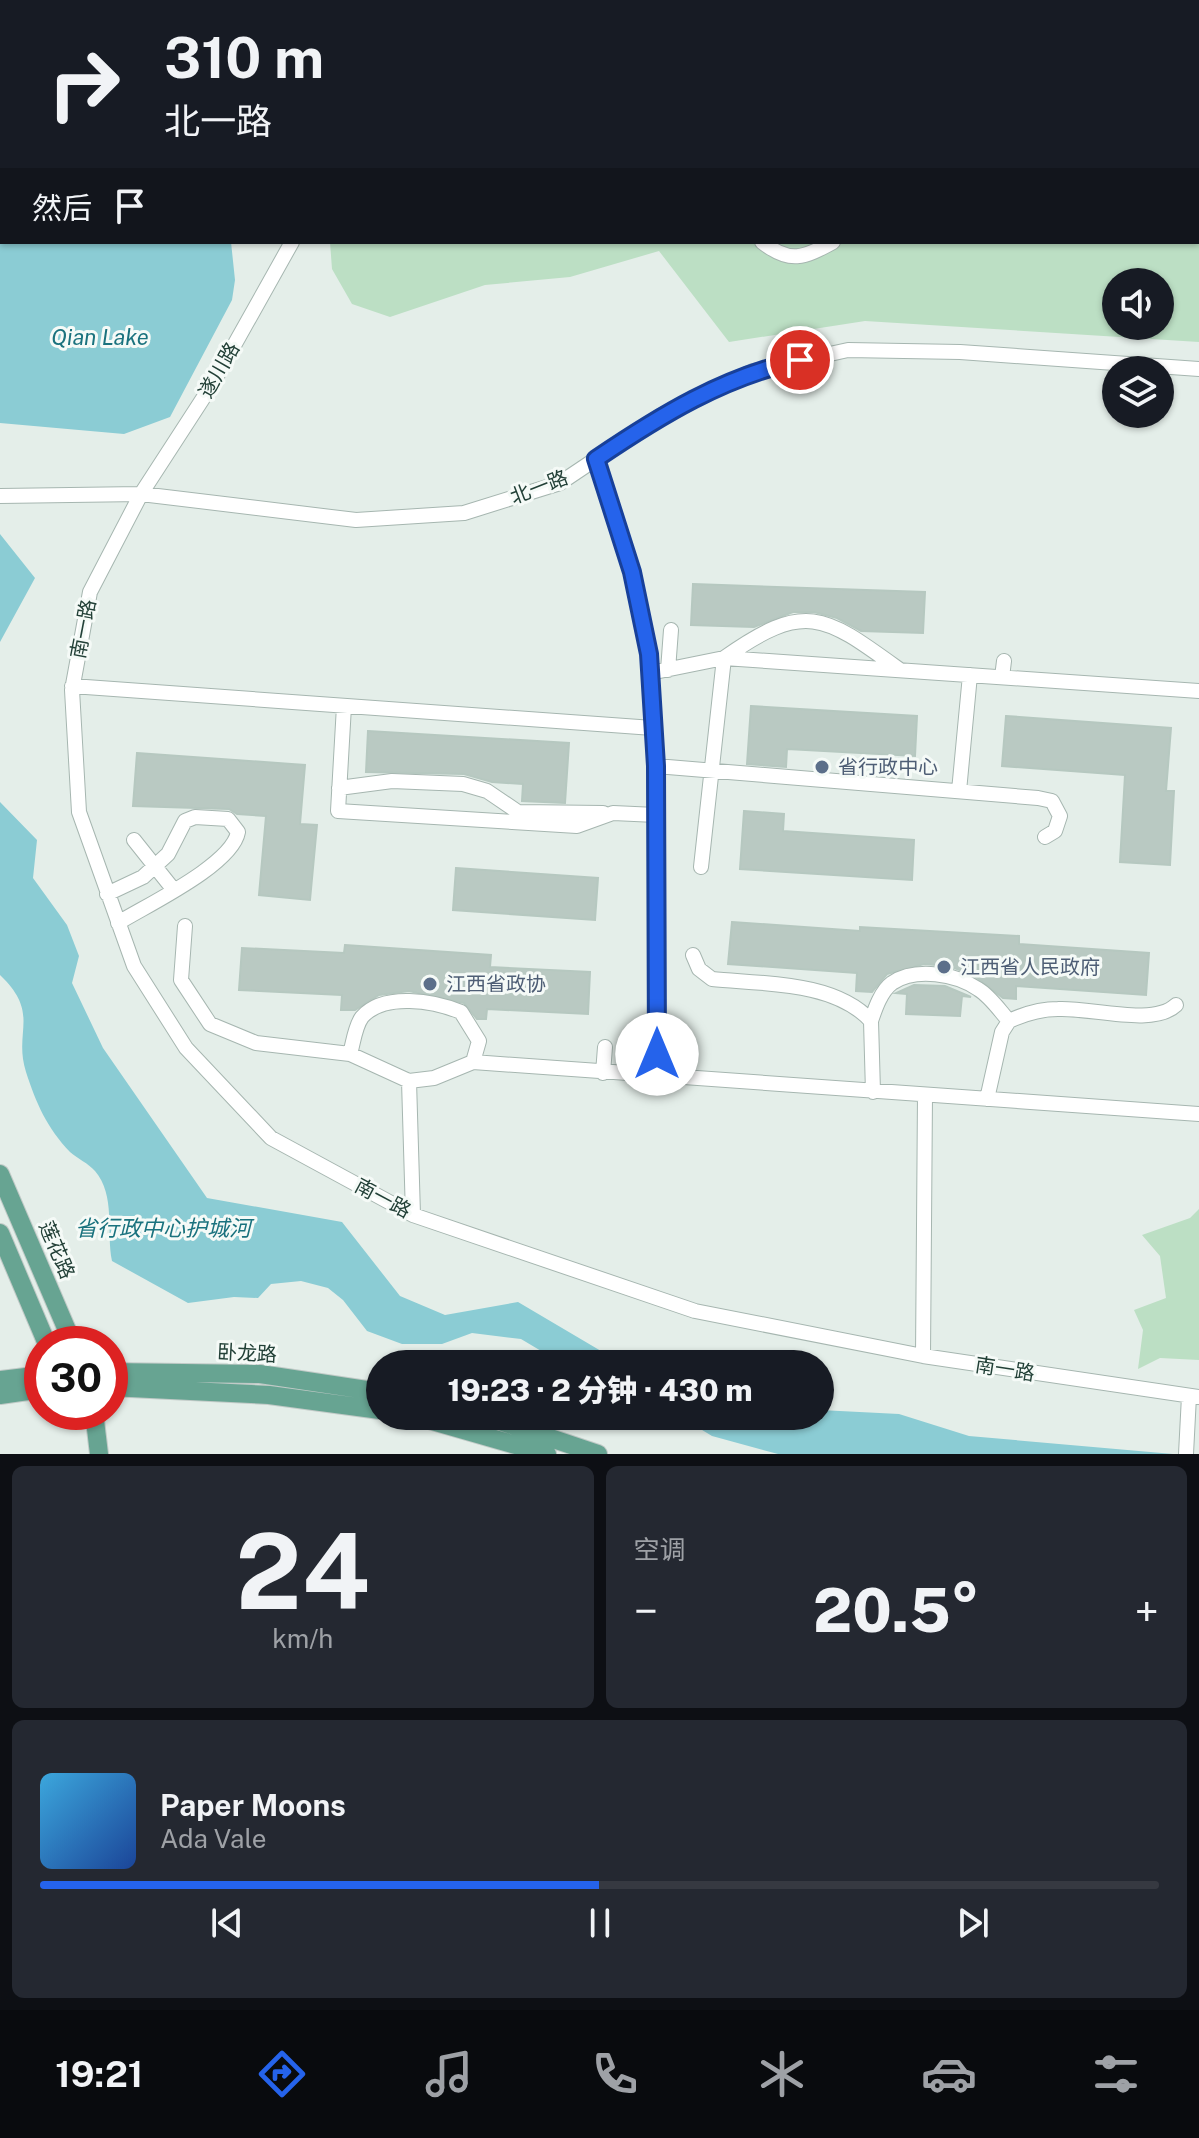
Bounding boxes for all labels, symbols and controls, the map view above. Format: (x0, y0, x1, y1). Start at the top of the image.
text: 310 m (164, 25, 324, 91)
icon: right (32, 32, 136, 136)
text: 北一路 (164, 100, 272, 142)
icon: arrive (108, 184, 152, 228)
text: 然后 (32, 190, 92, 226)
map controls (1102, 268, 1174, 428)
button: sound (1102, 268, 1174, 340)
water label: Qian Lake (51, 324, 149, 350)
pin (766, 326, 834, 394)
street label: 遂川路 (194, 338, 244, 402)
icon: arrive (778, 338, 822, 382)
button: layers (1102, 356, 1174, 428)
street label: 北一路 (507, 465, 571, 509)
street label: 南一路 (65, 597, 101, 661)
place label: 省行政中心 (838, 755, 938, 779)
marker: 省行政中心 (813, 758, 831, 776)
place label: 江西省人民政府 (960, 955, 1100, 979)
marker: 江西省人民政府 (935, 958, 953, 976)
place label: 江西省政协 (446, 972, 546, 996)
marker: 江西省政协 (421, 975, 439, 993)
position arrow (615, 1012, 699, 1096)
street label: 南一路 (351, 1173, 415, 1223)
water label: 省行政中心护城河 (75, 1215, 255, 1241)
street label: 莲花路 (34, 1218, 80, 1282)
speed limit sign: 30 (24, 1326, 128, 1430)
street label: 卧龙路 (216, 1339, 278, 1367)
street label: 南一路 (973, 1352, 1037, 1386)
text: 19:23 · 2 分钟 · 430 m (447, 1372, 753, 1408)
text: 24 (236, 1510, 370, 1632)
text: 空调 (634, 1534, 686, 1565)
text: 20.5° (813, 1575, 979, 1646)
text: − (634, 1585, 658, 1637)
text: + (1135, 1585, 1159, 1637)
text: km/h (272, 1623, 333, 1654)
text: Paper Moons (160, 1787, 346, 1823)
text: Ada Vale (160, 1823, 266, 1854)
icon: previous (205, 1901, 249, 1945)
icon: pause (578, 1901, 622, 1945)
icon: next (951, 1901, 995, 1945)
icon: directions (254, 2046, 310, 2102)
icon: music (421, 2046, 477, 2102)
icon: phone (587, 2046, 643, 2102)
icon: climate (754, 2046, 810, 2102)
icon: car (921, 2046, 977, 2102)
icon: filters (1088, 2046, 1144, 2102)
text: 19:21 (55, 2053, 143, 2095)

